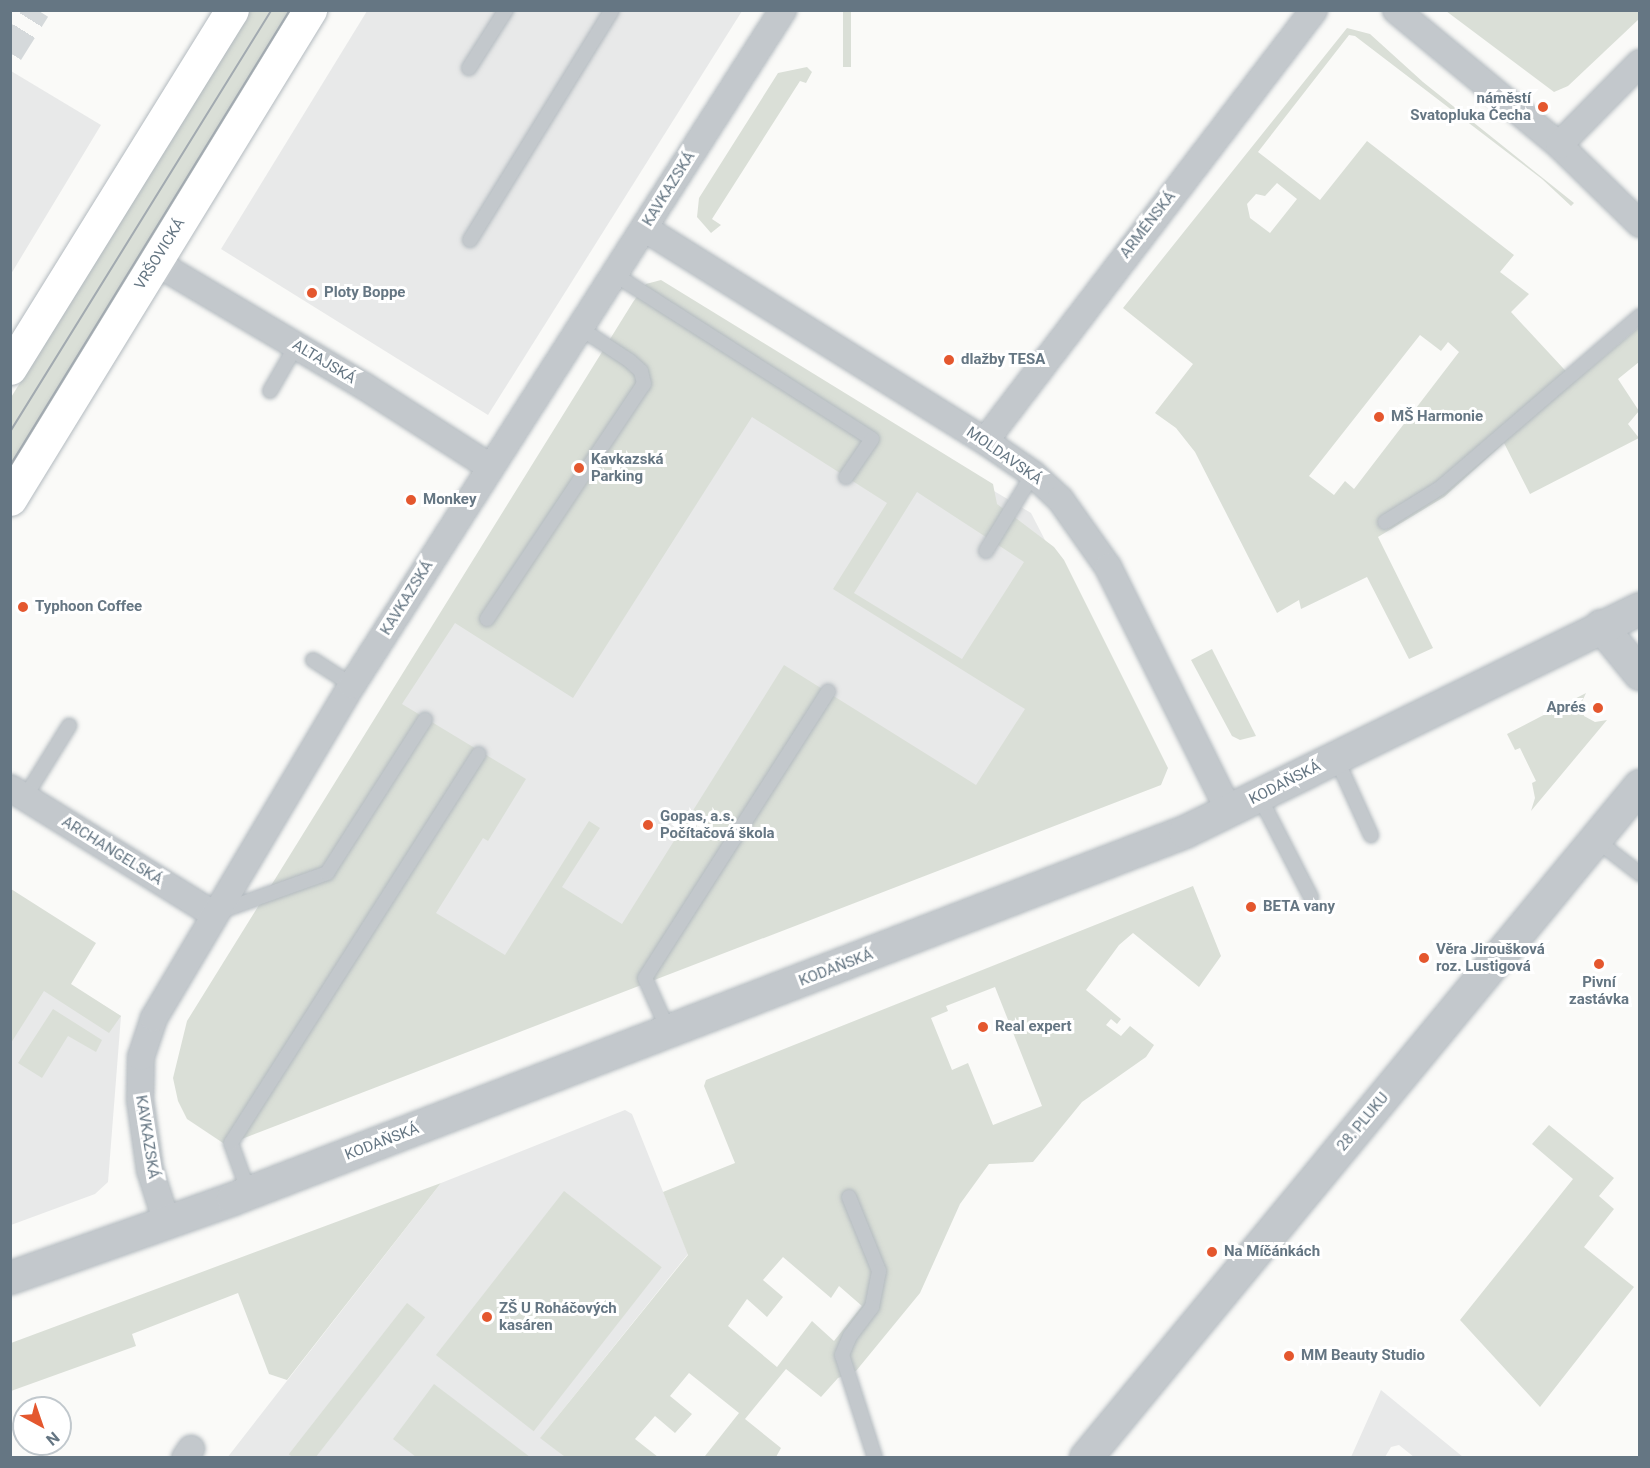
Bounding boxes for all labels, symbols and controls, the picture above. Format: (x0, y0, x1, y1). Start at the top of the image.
place label: náměstí Svatopluka Čecha (1410, 89, 1531, 124)
marker: náměstí Svatopluka Čecha (1536, 100, 1550, 114)
street label: KAVKAZSKÁ (639, 148, 699, 230)
street label: ARMÉNSKÁ (1116, 188, 1180, 262)
street label: VRŠOVICKÁ (131, 215, 189, 293)
place label: Ploty Boppe (324, 284, 405, 302)
marker: Ploty Boppe (305, 286, 319, 300)
street label: ALTAJSKÁ (289, 336, 359, 388)
place label: dlažby TESA (961, 351, 1046, 369)
marker: dlažby TESA (942, 353, 956, 367)
place label: MŠ Harmonie (1391, 408, 1483, 426)
marker: MŠ Harmonie (1372, 410, 1386, 424)
street label: MOLDAVSKÁ (963, 423, 1045, 489)
place label: Kavkazská Parking (591, 450, 663, 485)
marker: Kavkazská Parking (572, 461, 586, 475)
place label: Monkey (423, 491, 476, 509)
marker: Monkey (404, 493, 418, 507)
street label: KAVKAZSKÁ (377, 557, 437, 639)
place label: Typhoon Coffee (35, 598, 142, 616)
marker: Typhoon Coffee (16, 600, 30, 614)
place label: Aprés (1547, 699, 1586, 717)
marker: Aprés (1591, 701, 1605, 715)
street label: KODAŇSKÁ (1246, 757, 1324, 809)
place label: Gopas, a.s. Počítačová škola (660, 807, 775, 842)
street label: ARCHANGELSKÁ (58, 813, 166, 889)
marker: Gopas, a.s. Počítačová škola (641, 818, 655, 832)
place label: BETA vany (1263, 898, 1335, 916)
marker: BETA vany (1244, 900, 1258, 914)
place label: Věra Jiroušková roz. Lustigová (1436, 940, 1545, 975)
street label: KODAŇSKÁ (796, 946, 876, 990)
marker: Věra Jiroušková roz. Lustigová (1417, 951, 1431, 965)
marker: Pivní zastávka (1592, 957, 1606, 971)
place label: Pivní zastávka (1569, 973, 1629, 1008)
place label: Real expert (995, 1018, 1072, 1036)
marker: Real expert (976, 1020, 990, 1034)
street label: 28. PLUKU (1333, 1089, 1393, 1155)
street label: KAVKAZSKÁ (132, 1094, 162, 1180)
street label: KODAŇSKÁ (342, 1120, 422, 1164)
place label: Na Míčánkách (1224, 1243, 1320, 1261)
marker: Na Míčánkách (1205, 1245, 1219, 1259)
place label: ZŠ U Roháčových kasáren (499, 1299, 617, 1334)
marker: ZŠ U Roháčových kasáren (480, 1310, 494, 1324)
place label: MM Beauty Studio (1301, 1347, 1425, 1365)
marker: MM Beauty Studio (1282, 1349, 1296, 1363)
north arrow (12, 1396, 72, 1456)
text: N (42, 1428, 63, 1450)

